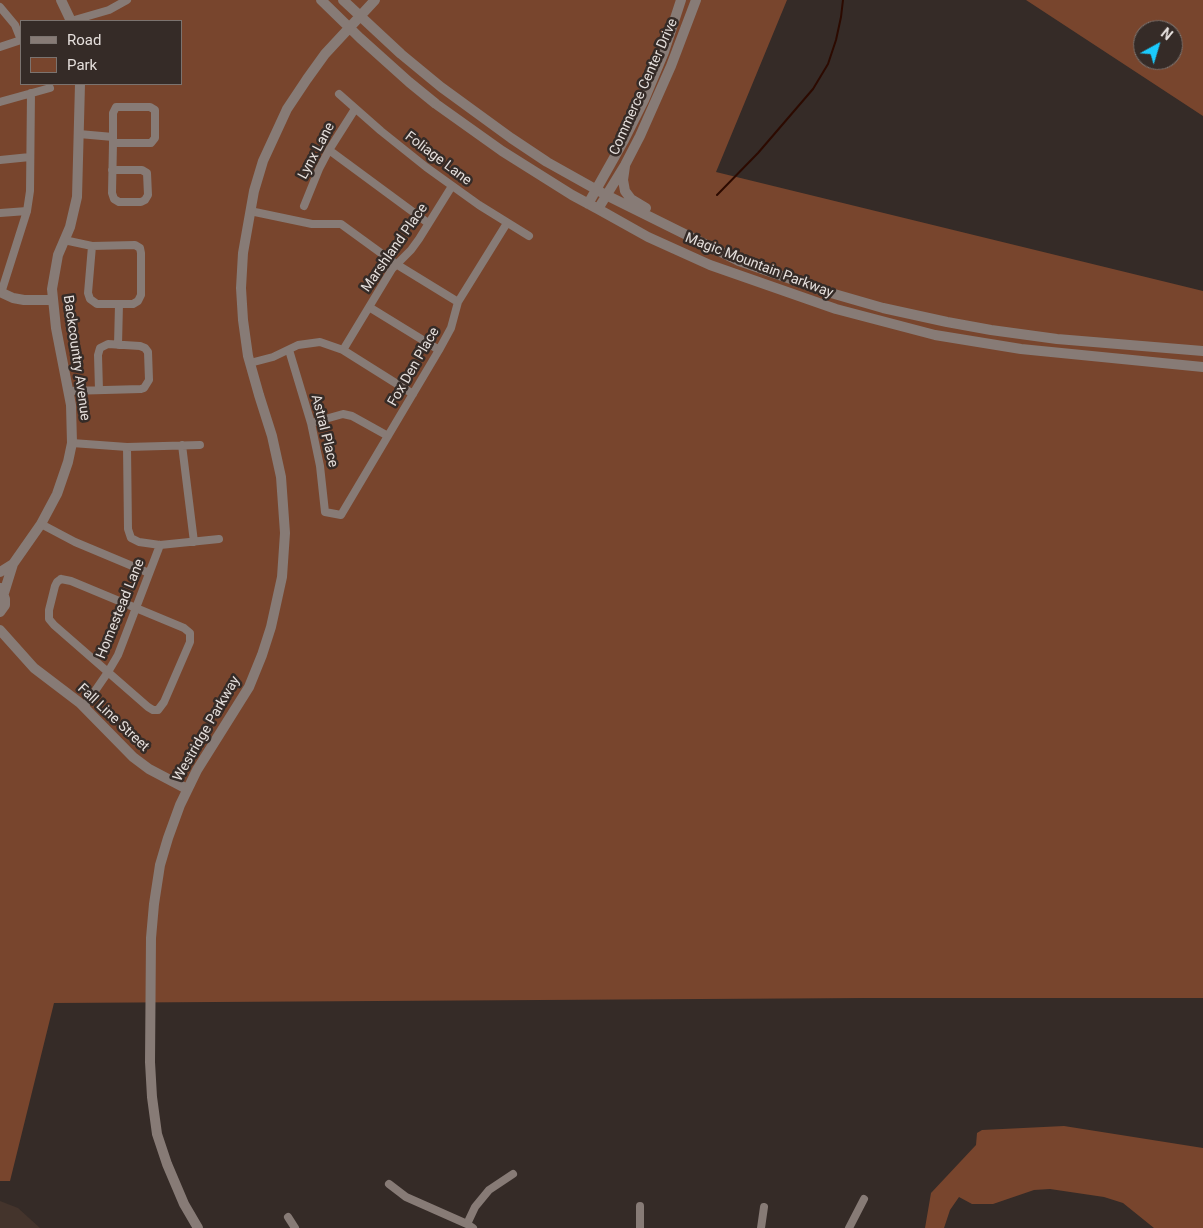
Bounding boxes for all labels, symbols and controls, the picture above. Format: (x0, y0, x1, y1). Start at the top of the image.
street label: Commerce Center Drive (606, 16, 682, 158)
legend (20, 20, 182, 85)
north arrow (1133, 20, 1183, 70)
text: N (1158, 25, 1176, 43)
text: Road (67, 31, 101, 49)
text: Park (67, 56, 97, 74)
street label: Lynx Lane (295, 120, 339, 182)
street label: Foliage Lane (401, 128, 475, 190)
street label: Marshland Place (358, 200, 432, 296)
street label: Magic Mountain Parkway (683, 230, 835, 302)
street label: Backcountry Avenue (59, 294, 93, 422)
street label: Fox Den Place (385, 325, 443, 409)
street label: Astral Place (307, 393, 341, 469)
street label: Homestead Lane (93, 557, 149, 661)
street label: Westridge Parkway (170, 673, 244, 785)
street label: Fall Line Street (74, 681, 152, 755)

